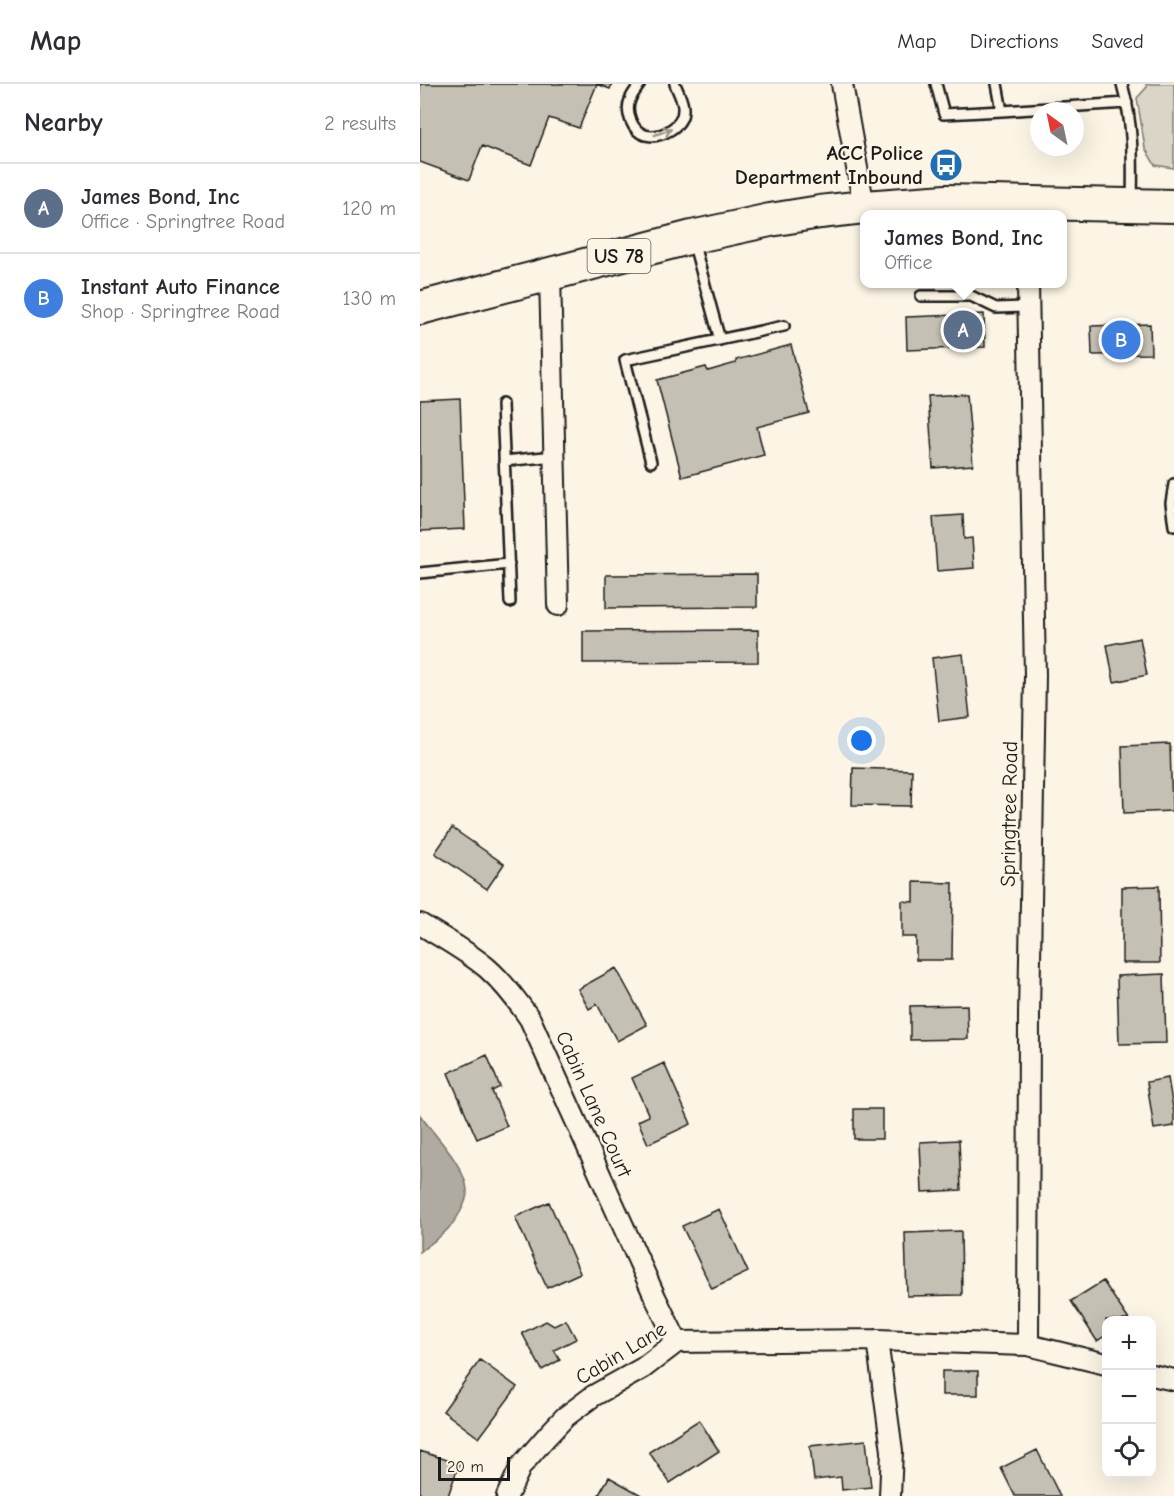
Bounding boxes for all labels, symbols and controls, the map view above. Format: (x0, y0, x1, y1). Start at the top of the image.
text: Map (30, 25, 81, 57)
text: Map (897, 29, 937, 53)
text: Directions (970, 29, 1059, 53)
text: Saved (1092, 29, 1144, 53)
north arrow (1030, 102, 1084, 156)
text: Nearby (24, 108, 103, 138)
text: 2 results (324, 112, 396, 135)
one-way arrow (653, 125, 672, 136)
place label: ACC Police Department Inbound (735, 141, 923, 189)
bus stop icon: ACC Police Department Inbound (928, 147, 964, 183)
text: James Bond, Inc (81, 184, 240, 210)
text: A (38, 197, 49, 220)
text: 120 m (342, 197, 396, 220)
text: Office · Springtree Road (81, 210, 285, 233)
popup (860, 210, 1067, 288)
text: James Bond, Inc (884, 225, 1043, 251)
road number: US 78 (588, 239, 650, 273)
text: Office (884, 251, 932, 274)
text: Instant Auto Finance (81, 274, 280, 300)
text: B (37, 287, 50, 310)
text: 130 m (343, 287, 396, 310)
text: Shop · Springtree Road (81, 300, 280, 323)
pin: A (944, 308, 982, 352)
pin: B (1102, 318, 1140, 362)
your location (847, 726, 876, 755)
street label: Springtree Road (996, 741, 1022, 887)
street label: Cabin Lane Court (551, 1027, 637, 1182)
map controls (1102, 1316, 1156, 1478)
button: + (1102, 1316, 1156, 1370)
street label: Cabin Lane (571, 1317, 671, 1389)
button: − (1102, 1370, 1156, 1424)
button: locate (1102, 1424, 1156, 1478)
scale bar (438, 1454, 510, 1482)
text: 20 m (447, 1458, 484, 1476)

